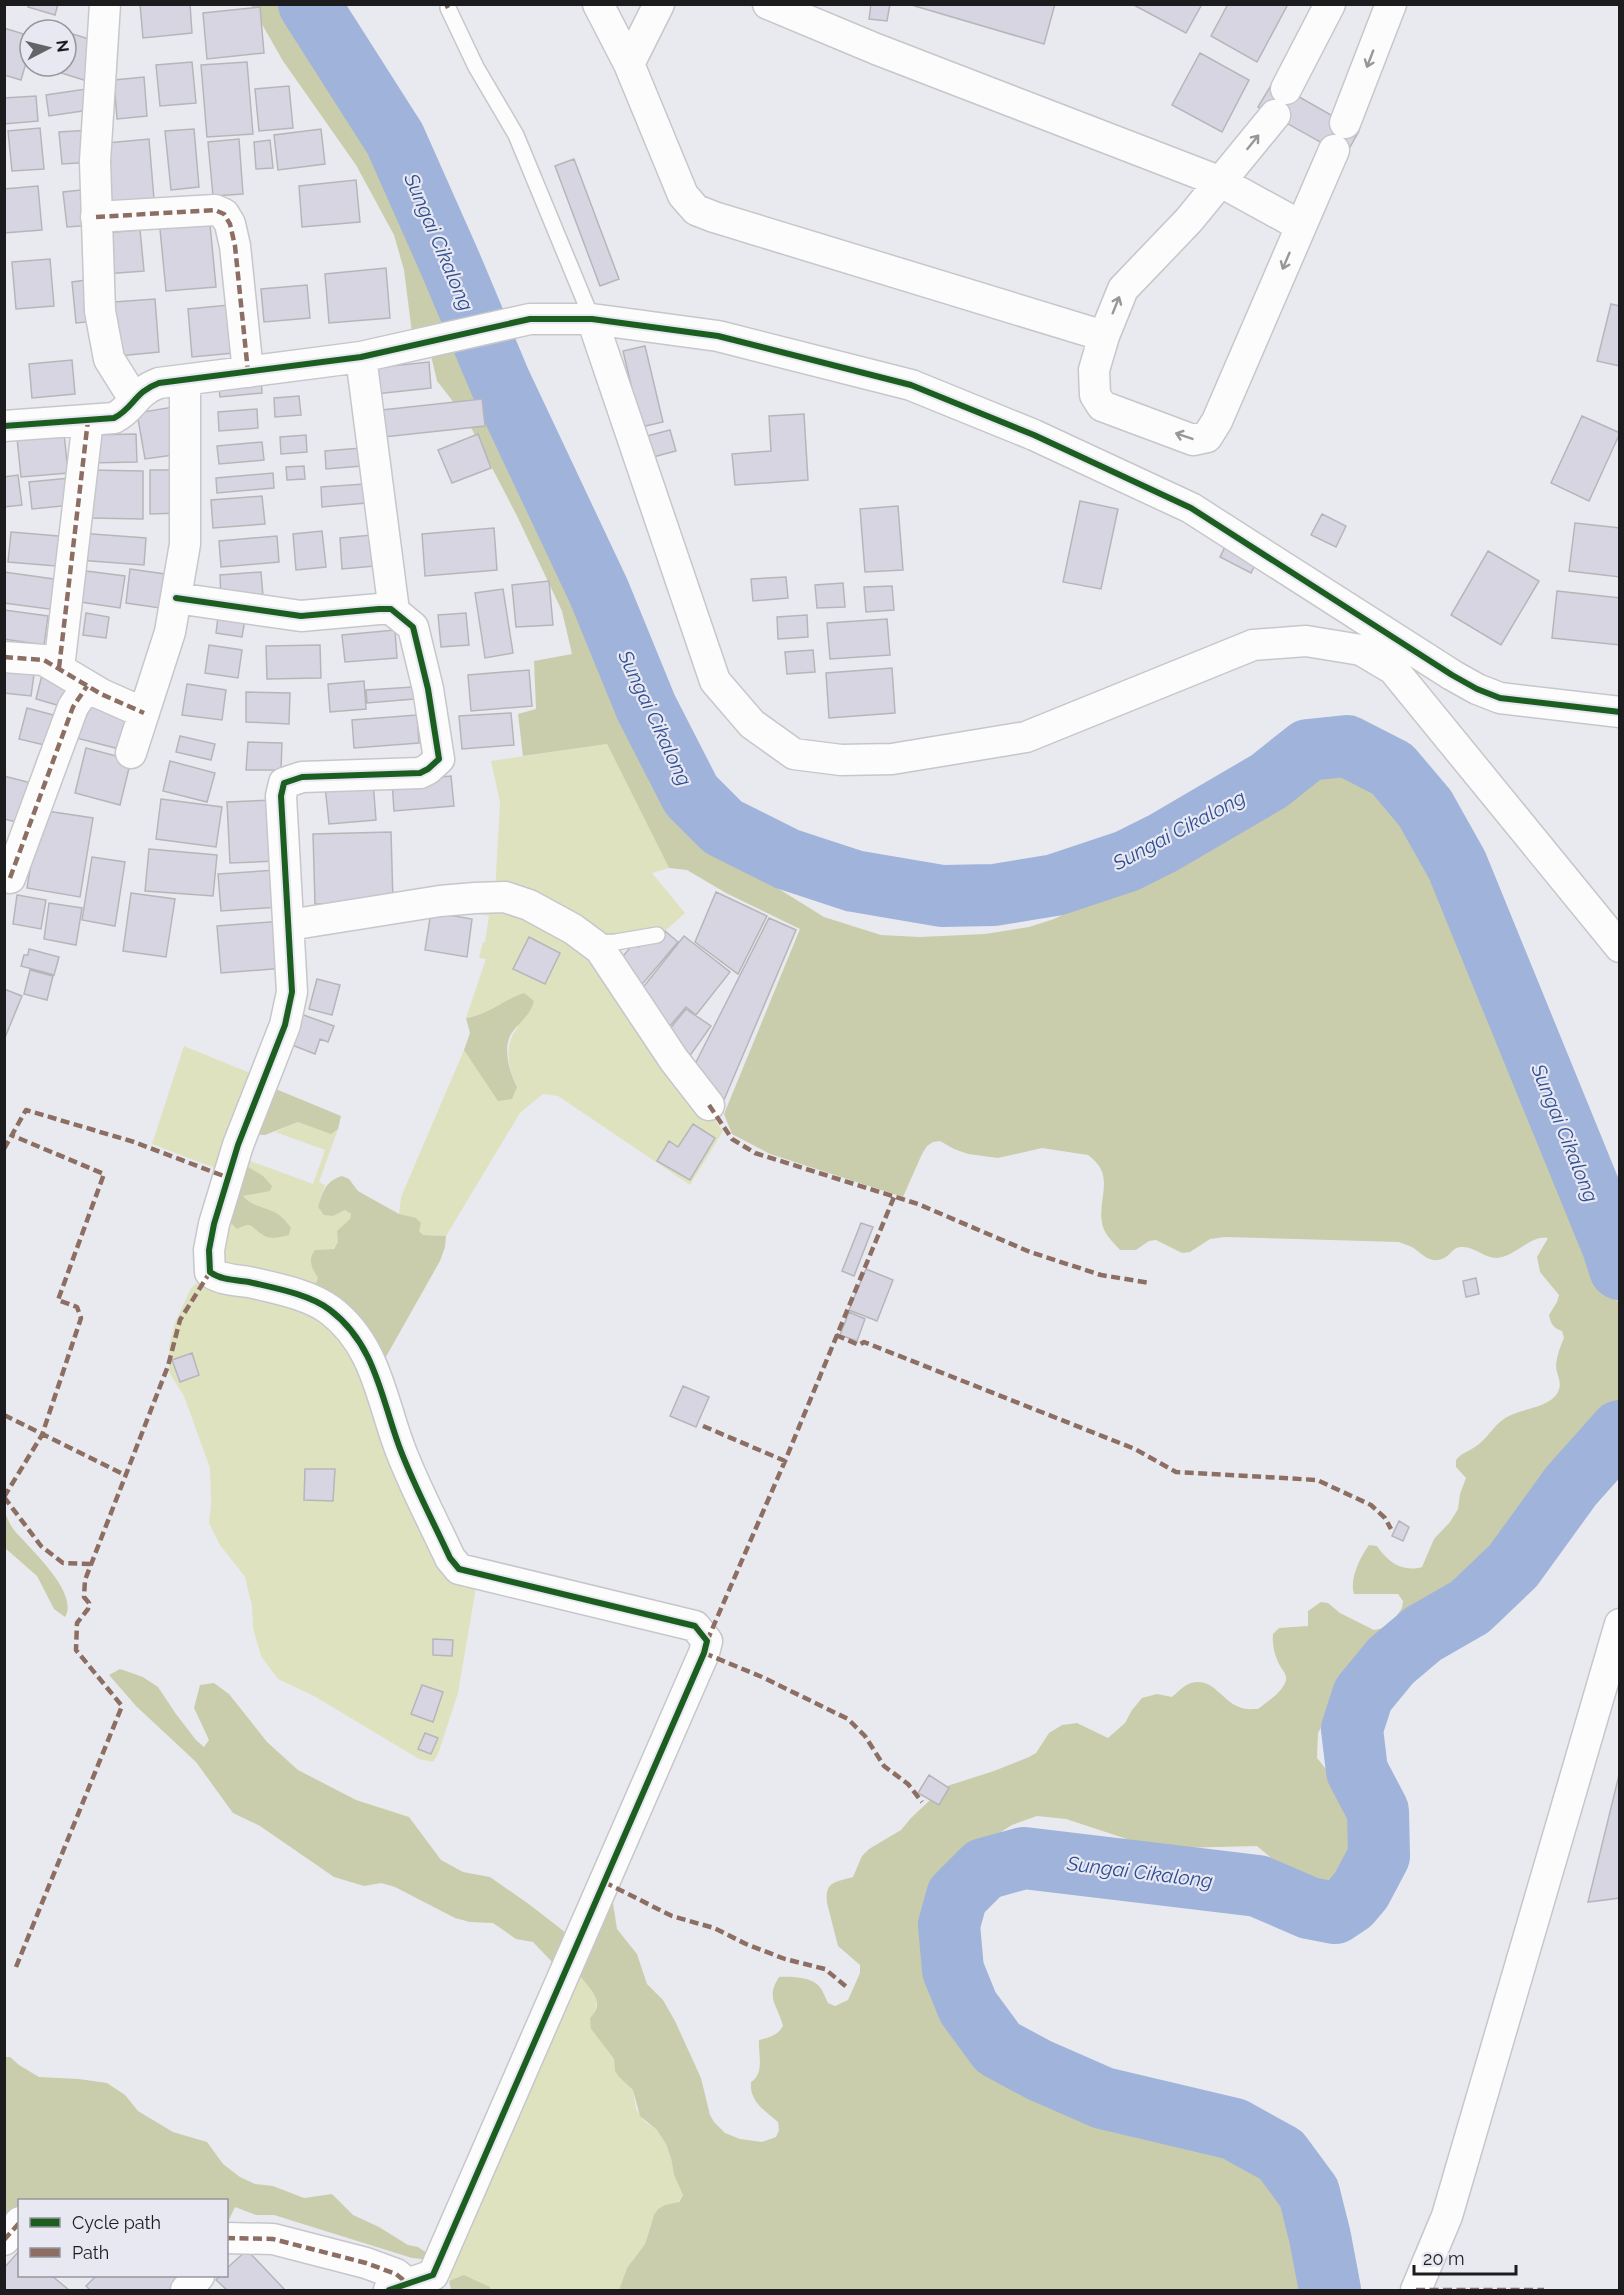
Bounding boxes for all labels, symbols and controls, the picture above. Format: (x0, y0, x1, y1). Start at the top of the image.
north arrow (18, 18, 78, 78)
text: N (52, 39, 73, 53)
one-way arrow (1364, 49, 1375, 68)
one-way arrow (1247, 135, 1260, 151)
water label: Sungai Cikalong (399, 169, 479, 314)
one-way arrow (1280, 252, 1291, 270)
one-way arrow (1111, 296, 1122, 315)
one-way arrow (1175, 430, 1194, 441)
water label: Sungai Cikalong (613, 645, 697, 790)
water label: Sungai Cikalong (1108, 785, 1250, 876)
water label: Sungai Cikalong (1526, 1059, 1604, 1206)
water label: Sungai Cikalong (1065, 1851, 1214, 1893)
legend (18, 2199, 228, 2277)
text: Cycle path (72, 2212, 161, 2233)
scale bar (1414, 2238, 1516, 2276)
text: Path (72, 2242, 109, 2263)
text: 20 m (1423, 2248, 1465, 2269)

